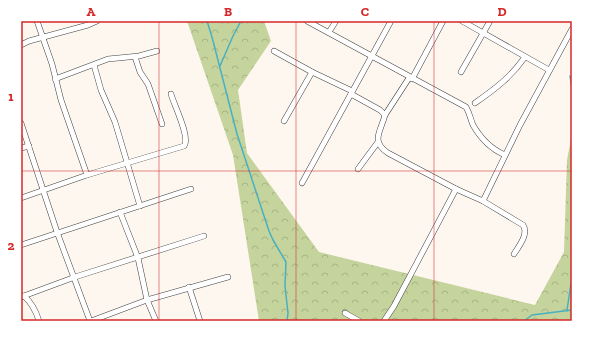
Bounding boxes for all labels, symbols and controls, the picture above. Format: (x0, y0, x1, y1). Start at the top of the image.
text: A (87, 4, 96, 19)
text: B (224, 4, 232, 19)
text: C (361, 4, 369, 19)
text: D (497, 4, 507, 19)
text: 1 (8, 89, 14, 104)
text: 2 (8, 238, 15, 253)

